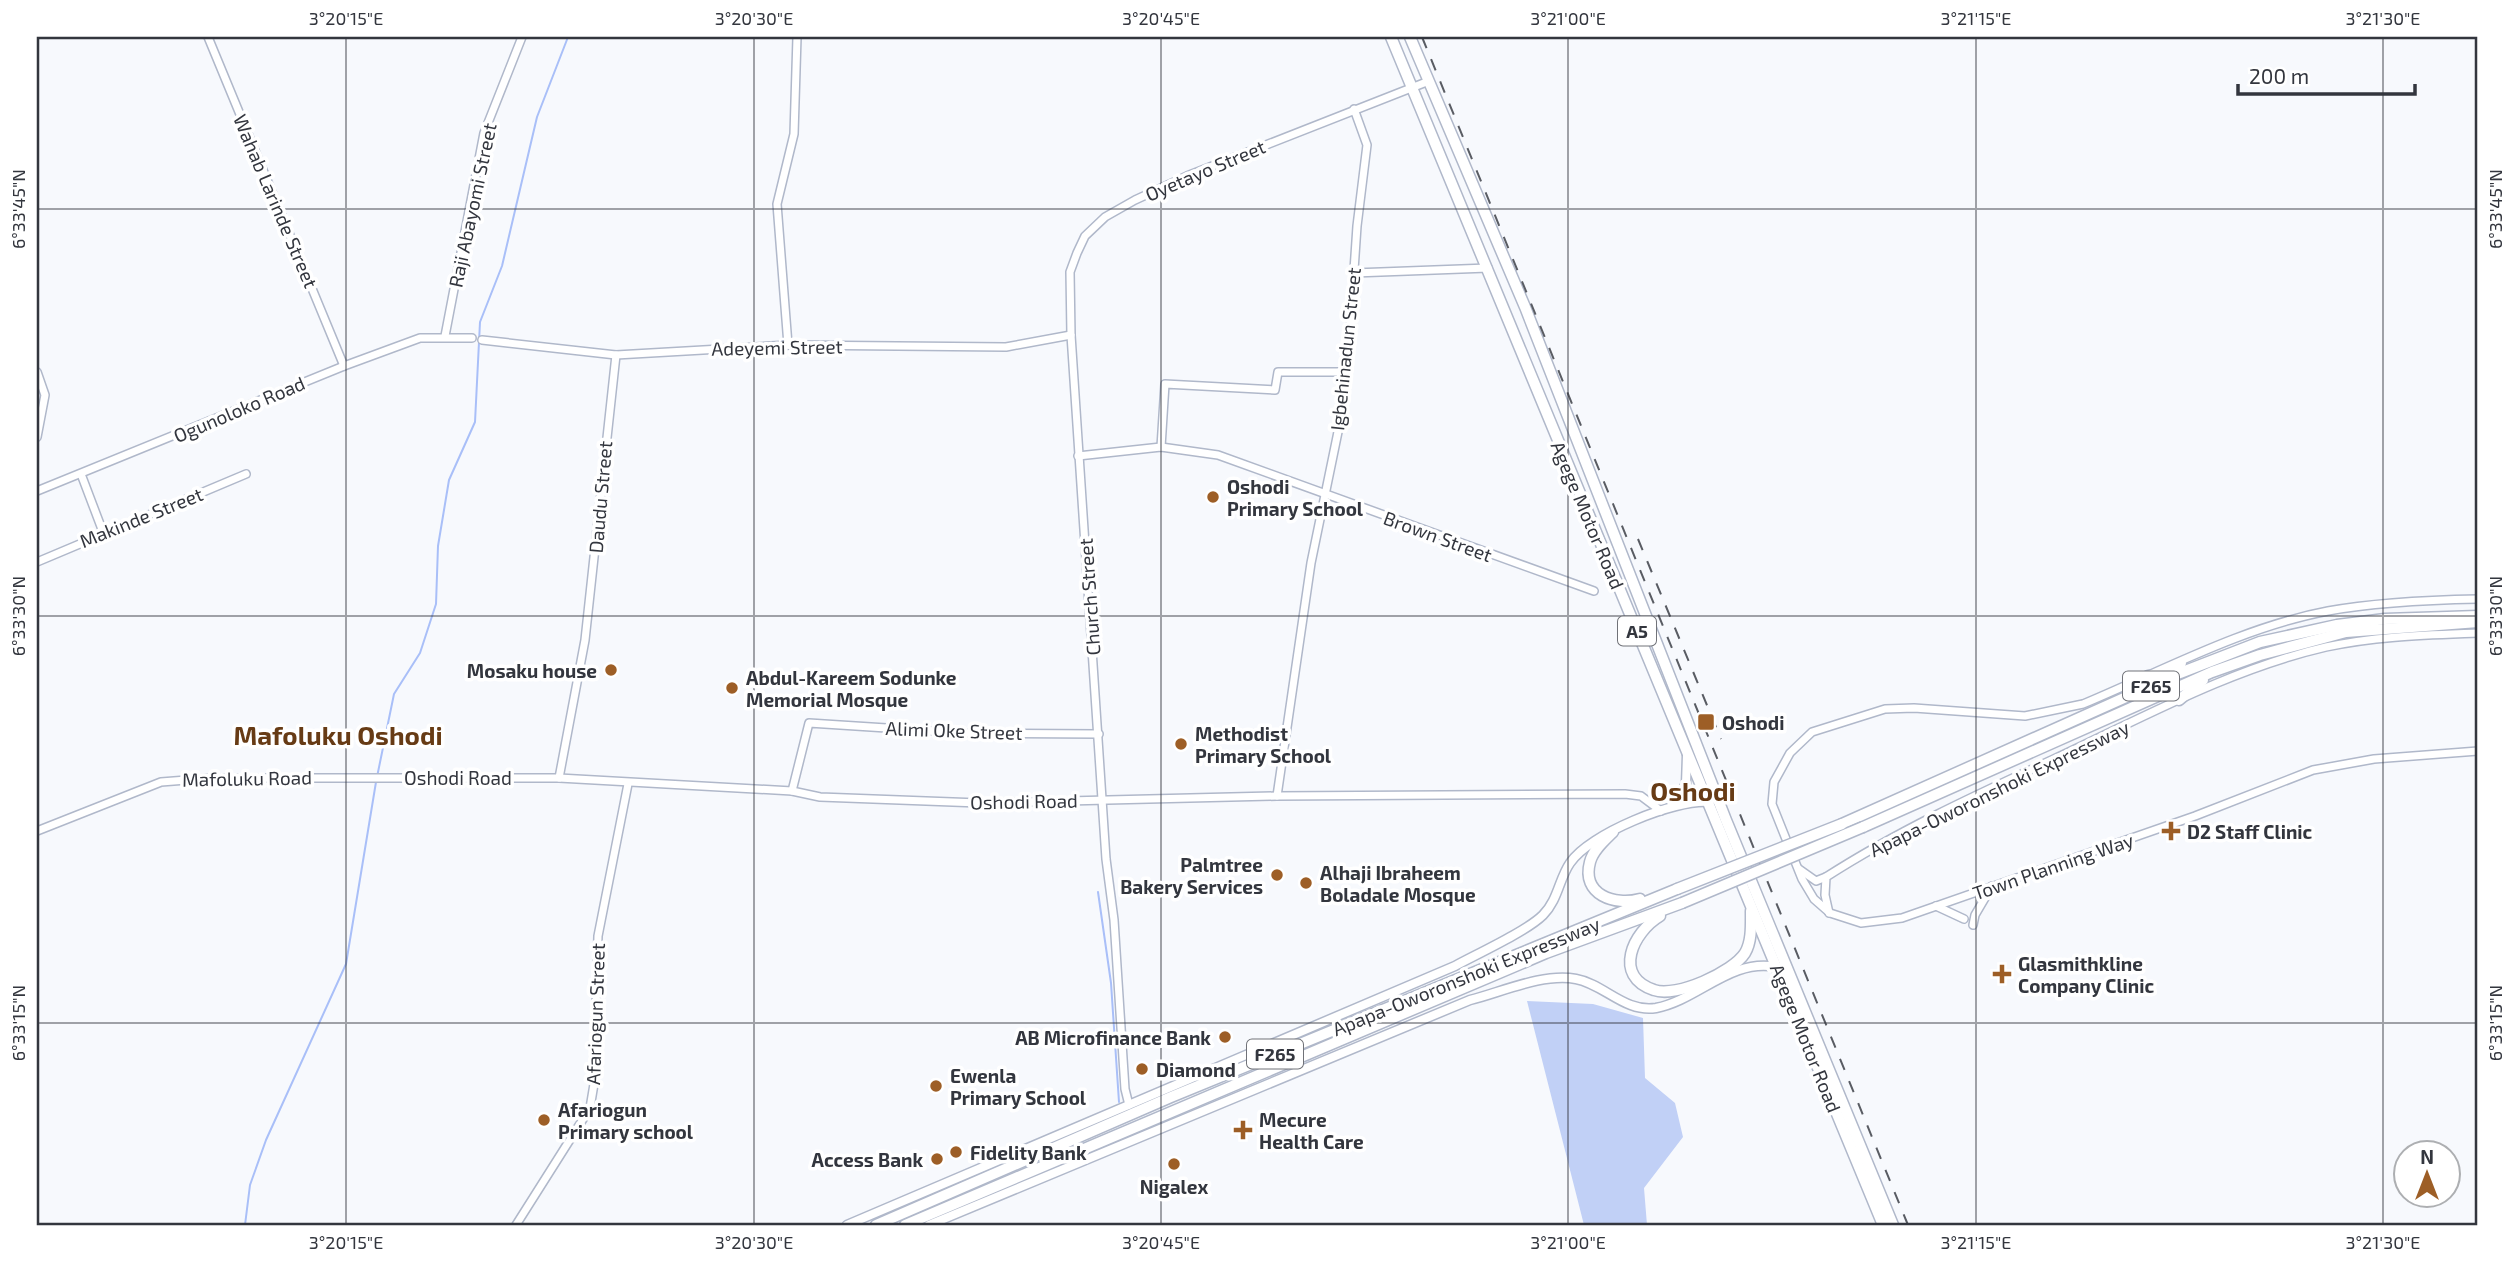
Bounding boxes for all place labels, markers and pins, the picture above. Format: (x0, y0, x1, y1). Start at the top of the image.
place label: Oshodi Primary School (1227, 475, 1364, 521)
marker: Oshodi Primary School (1205, 489, 1221, 505)
place label: Mosaku house (467, 659, 597, 682)
marker: Mosaku house (603, 662, 619, 678)
place label: Abdul-Kareem Sodunke Memorial Mosque (746, 666, 957, 711)
marker: Abdul-Kareem Sodunke Memorial Mosque (724, 680, 740, 696)
place label: Oshodi (1722, 711, 1784, 734)
marker: Oshodi (1696, 712, 1716, 732)
place label: Methodist Primary School (1195, 722, 1332, 768)
marker: Methodist Primary School (1173, 736, 1189, 752)
place label: D2 Staff Clinic (2187, 820, 2313, 843)
marker: D2 Staff Clinic (2161, 821, 2181, 841)
place label: Palmtree Bakery Services (1120, 853, 1263, 899)
place label: Alhaji Ibraheem Boladale Mosque (1320, 861, 1476, 906)
marker: Palmtree Bakery Services (1269, 867, 1285, 883)
marker: Alhaji Ibraheem Boladale Mosque (1298, 875, 1314, 891)
place label: Glasmithkline Company Clinic (2018, 952, 2155, 998)
marker: Glasmithkline Company Clinic (1992, 964, 2012, 984)
place label: AB Microfinance Bank (1015, 1026, 1211, 1049)
marker: AB Microfinance Bank (1217, 1029, 1233, 1045)
place label: Diamond (1156, 1058, 1236, 1081)
marker: Diamond (1134, 1061, 1150, 1077)
place label: Ewenla Primary School (950, 1064, 1087, 1110)
marker: Ewenla Primary School (928, 1078, 944, 1094)
place label: Afariogun Primary school (558, 1098, 694, 1144)
place label: Mecure Health Care (1259, 1108, 1364, 1153)
marker: Afariogun Primary school (536, 1112, 552, 1128)
marker: Mecure Health Care (1233, 1120, 1253, 1140)
place label: Fidelity Bank (970, 1141, 1087, 1165)
marker: Fidelity Bank (948, 1144, 964, 1160)
place label: Access Bank (811, 1148, 923, 1171)
marker: Access Bank (929, 1151, 945, 1167)
marker: Nigalex (1166, 1156, 1182, 1172)
place label: Nigalex (1140, 1175, 1208, 1198)

